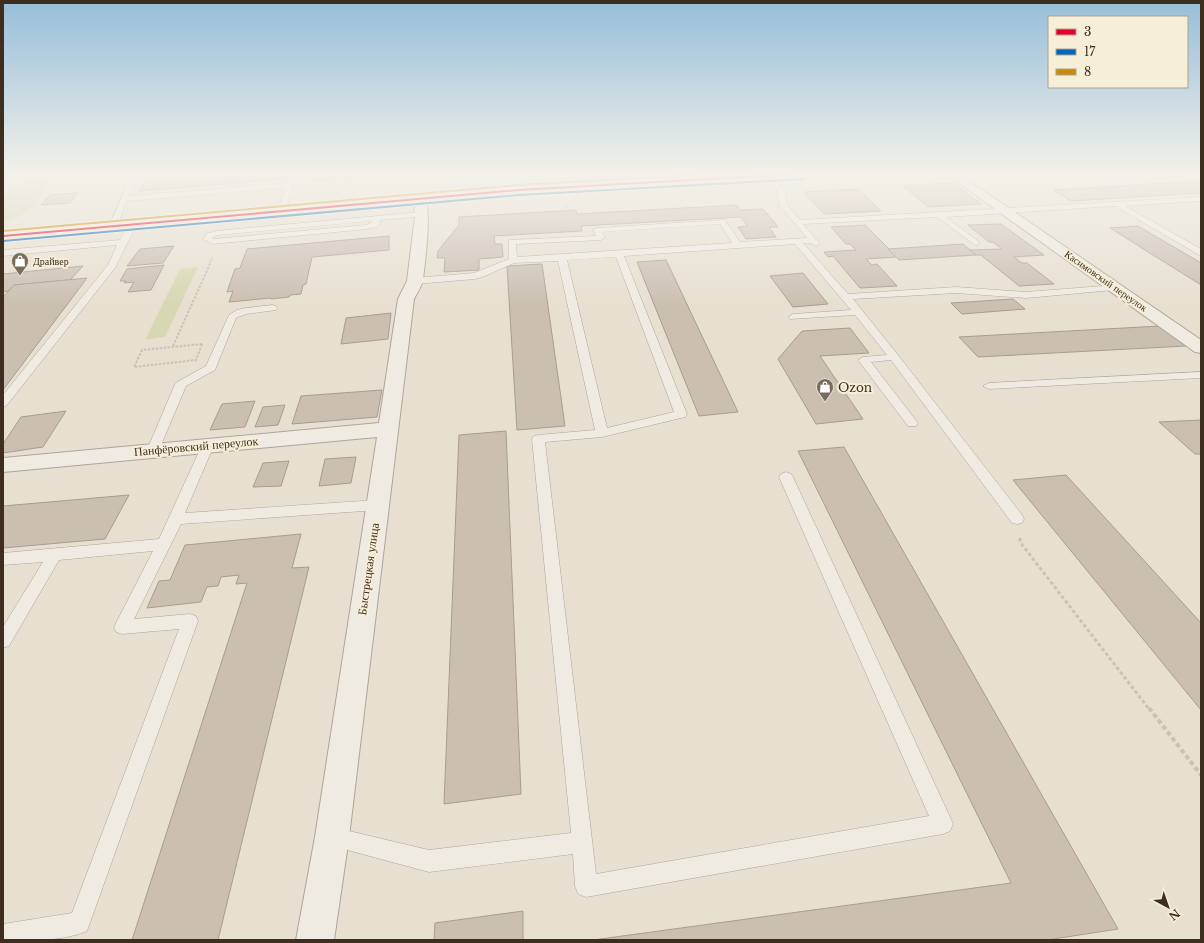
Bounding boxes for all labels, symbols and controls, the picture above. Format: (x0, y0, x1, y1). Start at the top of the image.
legend (1048, 16, 1188, 88)
text: 3 (1084, 24, 1091, 39)
text: 17 (1084, 44, 1096, 59)
text: 8 (1084, 64, 1091, 79)
street label: Касимовский переулок (1062, 248, 1150, 315)
shop icon: Драйвер (10, 251, 30, 276)
place label: Драйвер (33, 255, 69, 268)
shop icon: Ozon (815, 377, 835, 402)
place label: Ozon (838, 380, 872, 395)
street label: Панфёровский переулок (133, 433, 259, 459)
street label: Быстрецкая улица (354, 521, 382, 616)
north arrow (1148, 887, 1188, 927)
text: N (1165, 906, 1183, 924)

